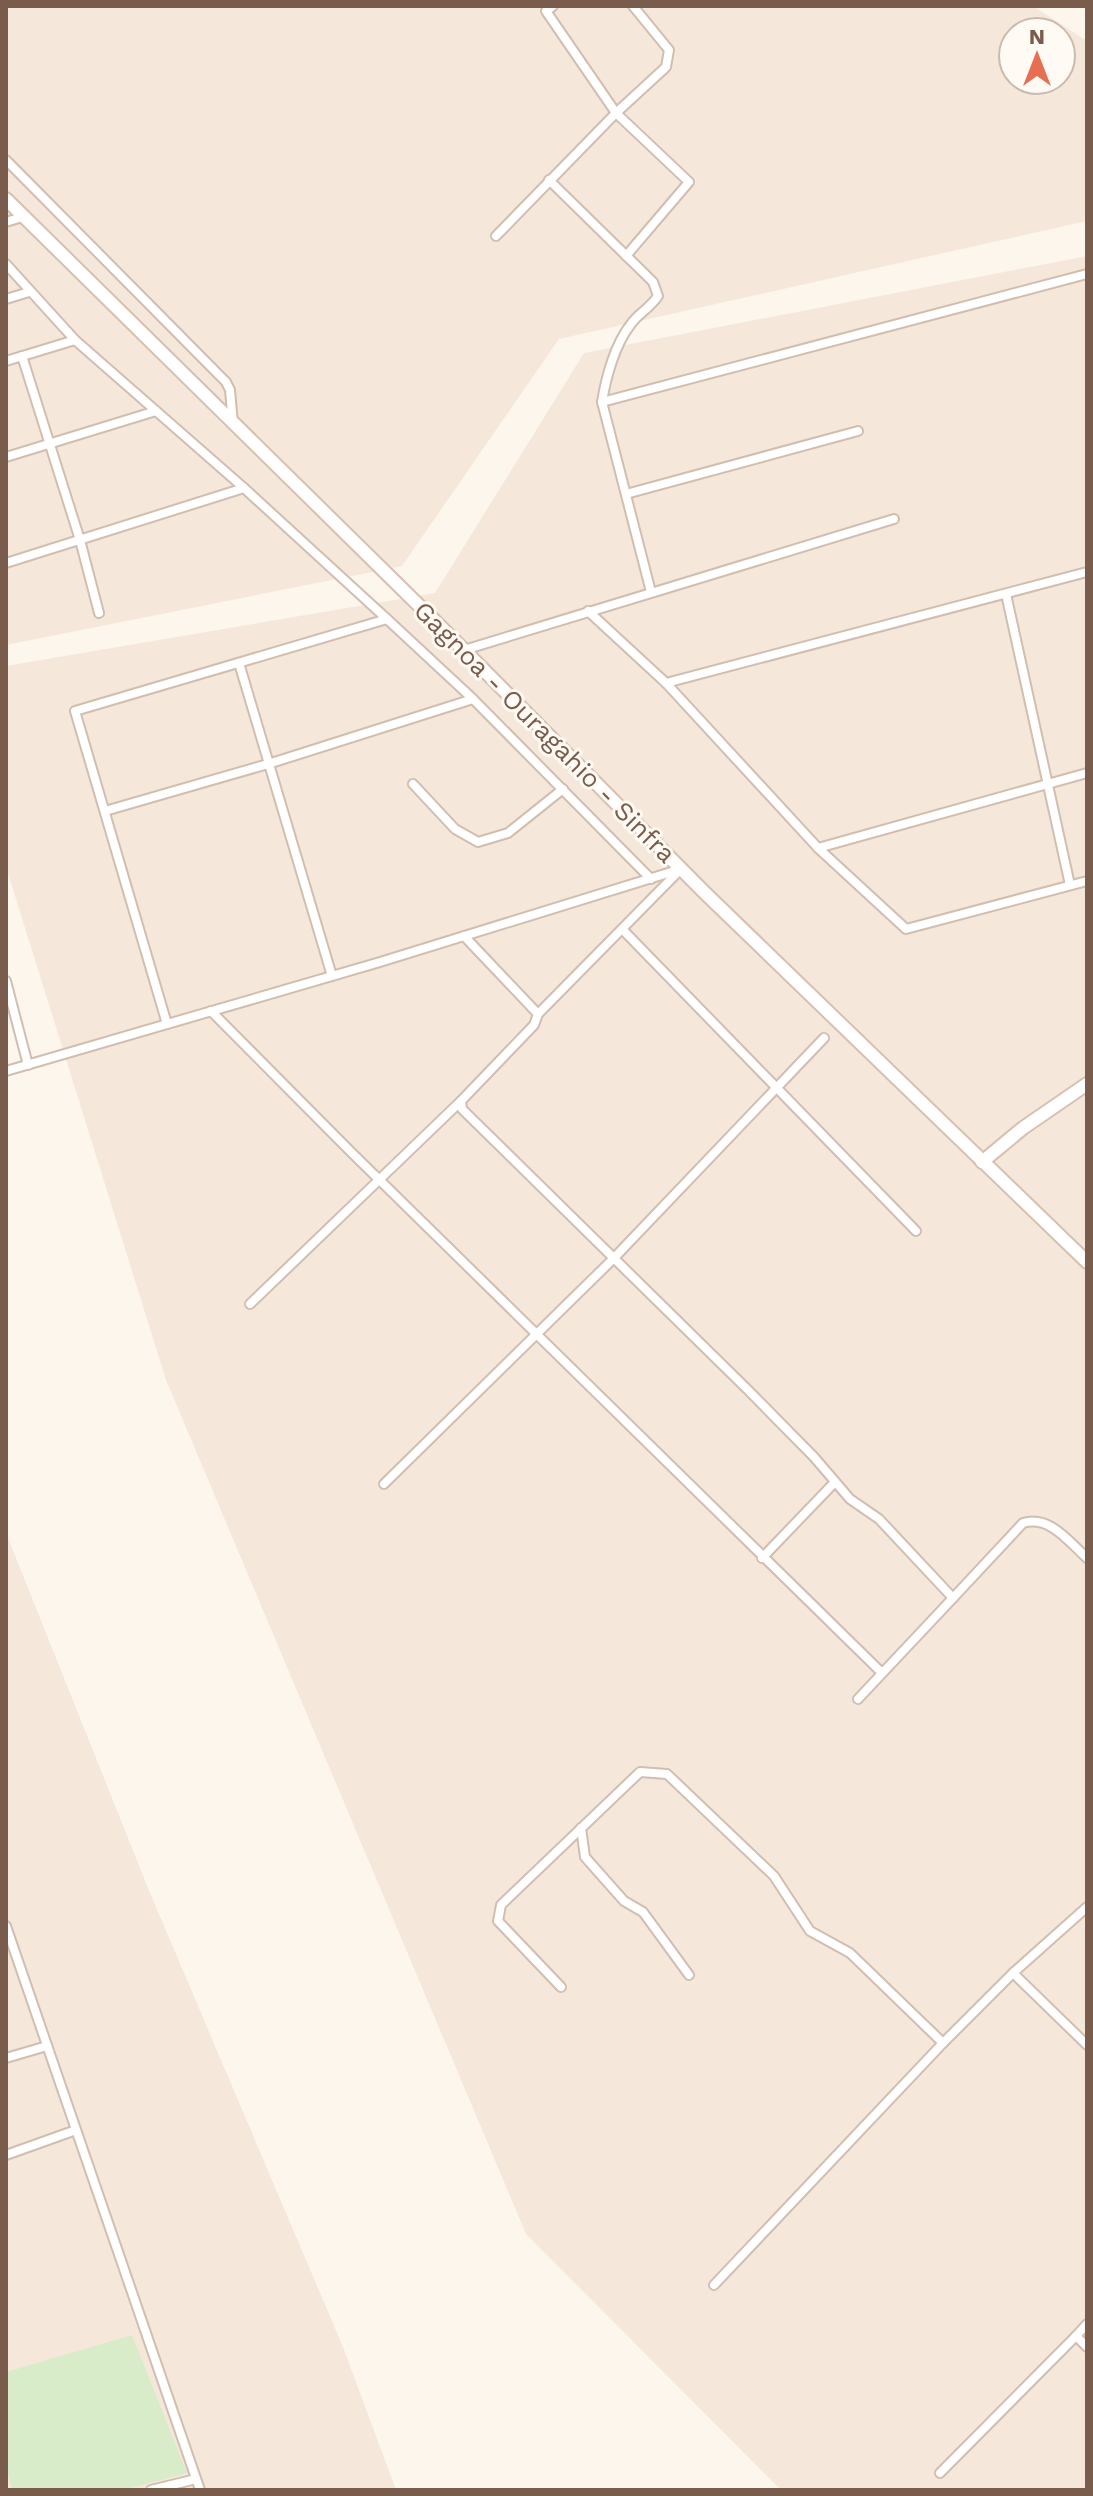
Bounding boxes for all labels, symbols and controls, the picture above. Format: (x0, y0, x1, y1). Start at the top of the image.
north arrow (997, 16, 1077, 96)
text: N (1029, 24, 1045, 49)
street label: Gagnoa - Ouragahio - Sinfra (408, 595, 682, 869)

